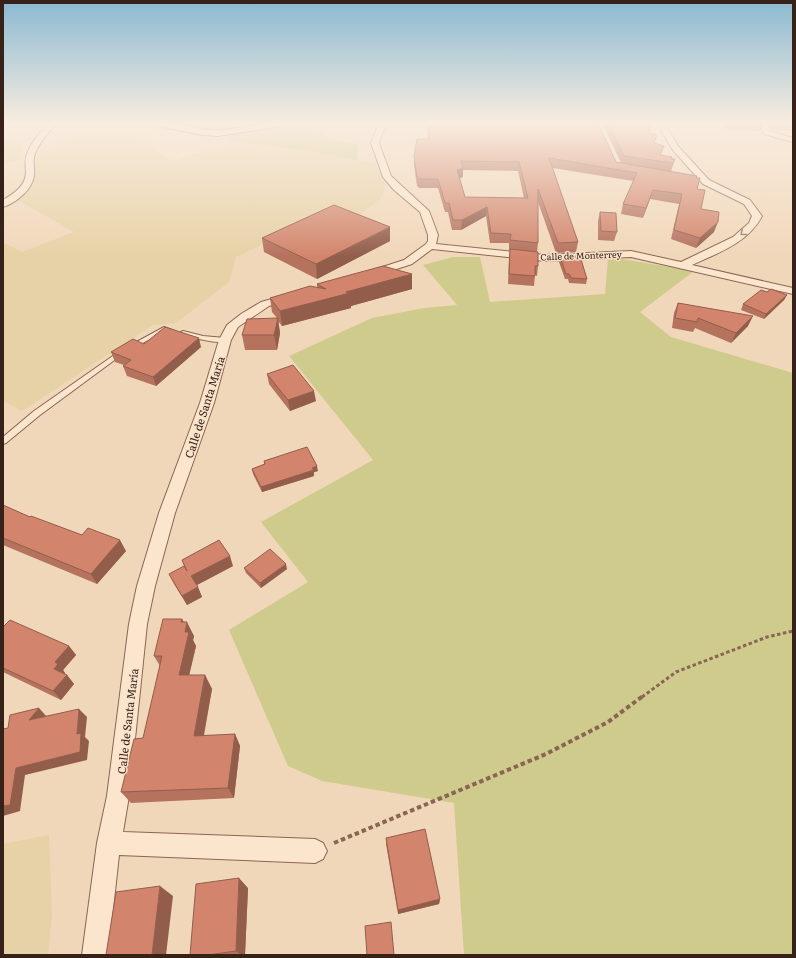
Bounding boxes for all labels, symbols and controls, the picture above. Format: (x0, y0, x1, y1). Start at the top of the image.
one-way arrow (741, 228, 748, 235)
street label: Calle de Monterrey (540, 247, 623, 263)
street label: Calle de Santa María (180, 354, 228, 460)
street label: Calle de Santa María (113, 667, 141, 775)

